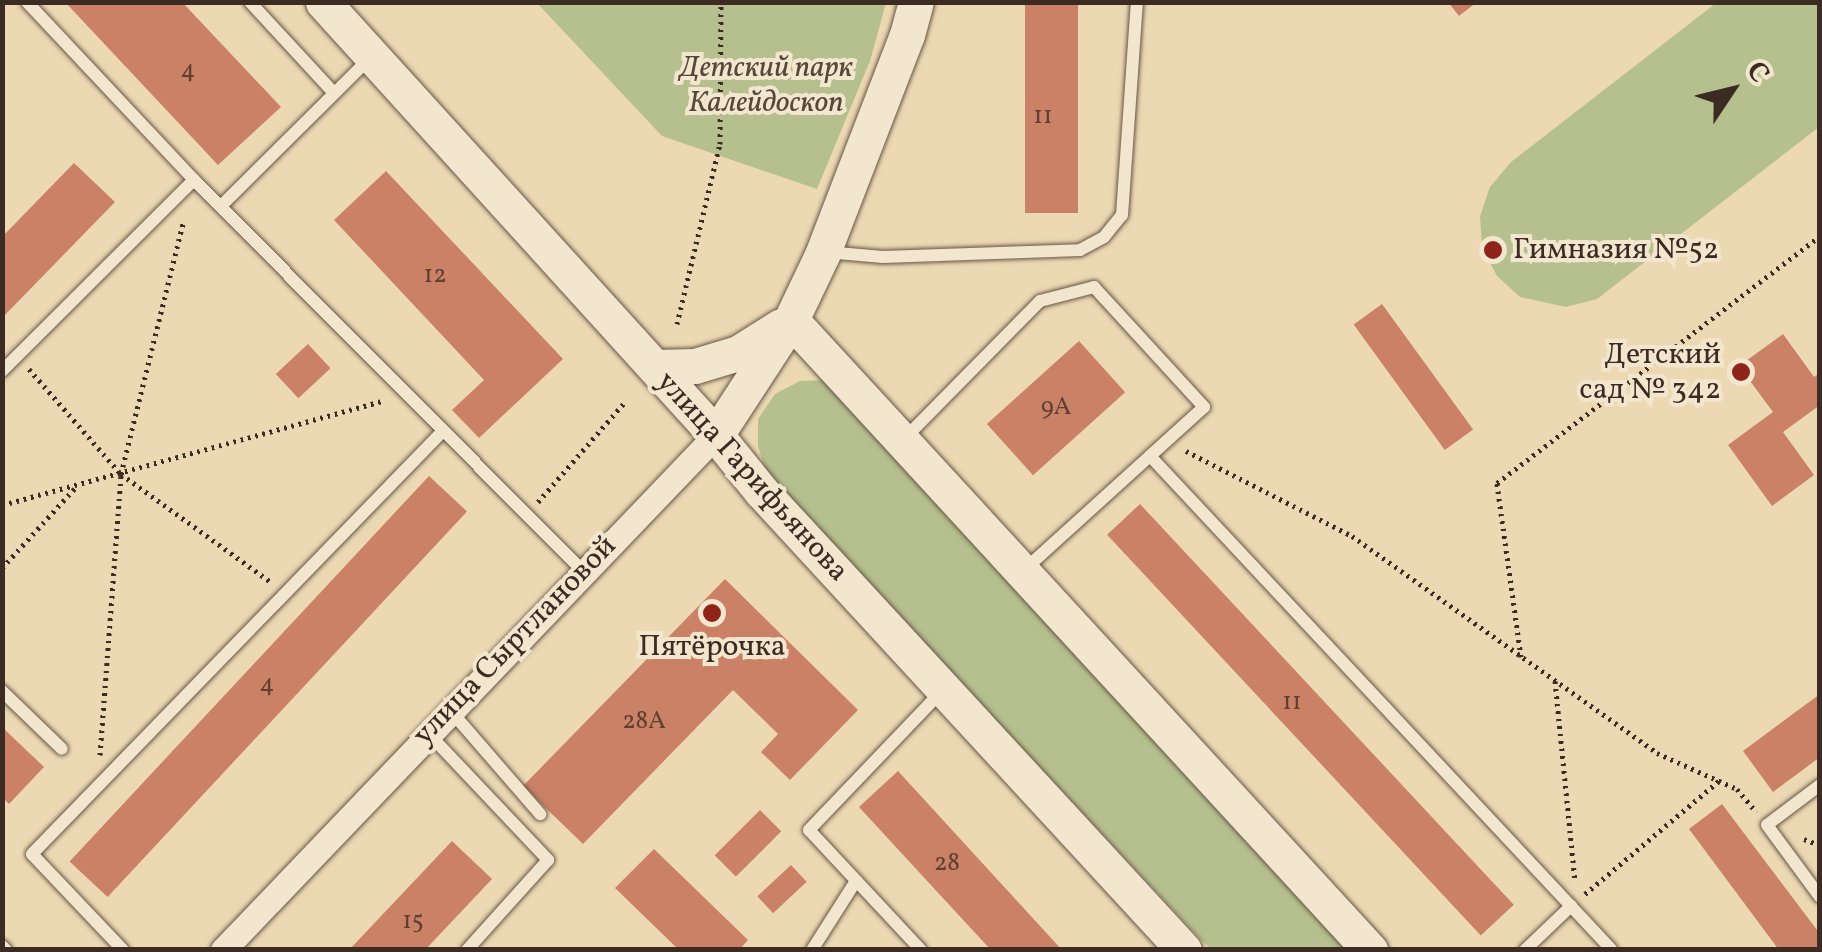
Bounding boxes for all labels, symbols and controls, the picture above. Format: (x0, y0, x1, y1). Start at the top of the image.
north arrow (1682, 40, 1782, 140)
park label: Детский парк Калейдоскоп (680, 50, 852, 120)
text: С (1736, 54, 1778, 91)
house number: 4 (181, 56, 195, 86)
house number: 11 (1033, 102, 1053, 132)
place label: Гимназия №52 (1513, 232, 1719, 268)
marker: Гимназия №52 (1482, 239, 1504, 261)
house number: 12 (423, 261, 447, 291)
place label: Детский сад № 342 (1579, 337, 1721, 408)
marker: Детский сад № 342 (1730, 361, 1752, 383)
street label: улица Гарифьянова (648, 365, 856, 589)
house number: 9А (1041, 393, 1071, 423)
street label: улица Сыртлановой (406, 529, 624, 753)
marker: Пятёрочка (701, 602, 723, 624)
place label: Пятёрочка (638, 629, 786, 665)
house number: 4 (260, 670, 274, 700)
house number: 11 (1282, 688, 1302, 718)
house number: 28А (622, 707, 666, 737)
house number: 28 (934, 849, 960, 879)
house number: 15 (402, 907, 424, 937)

